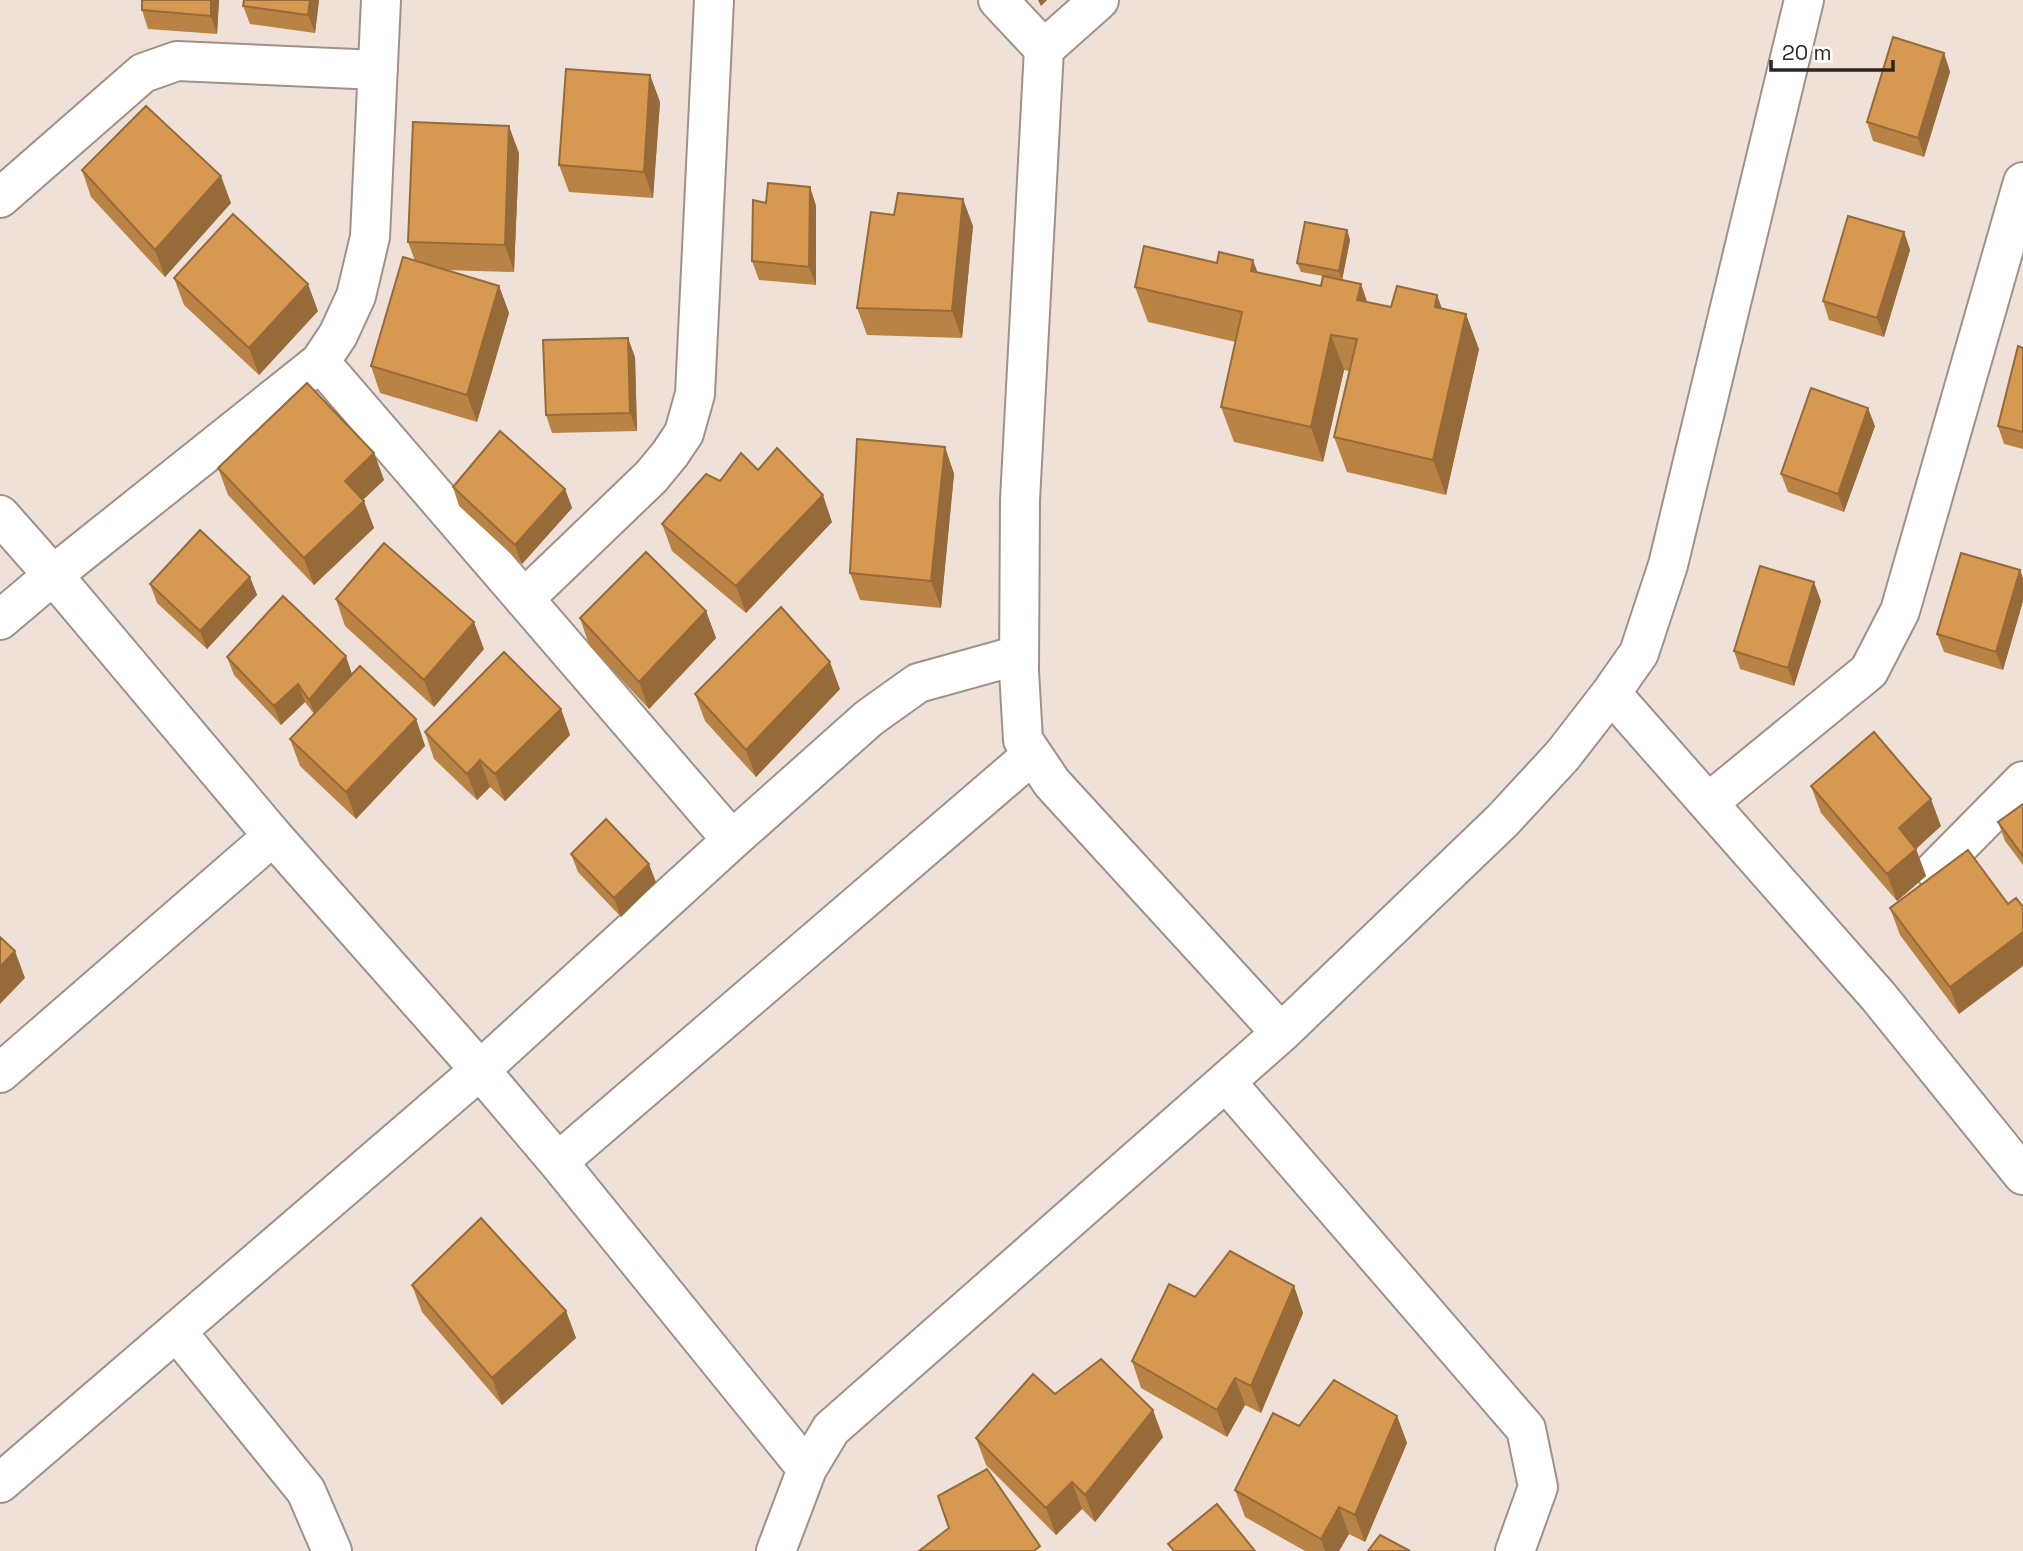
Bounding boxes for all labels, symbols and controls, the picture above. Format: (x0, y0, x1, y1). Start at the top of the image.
scale bar (1771, 28, 1894, 72)
text: 20 m (1782, 39, 1832, 66)

